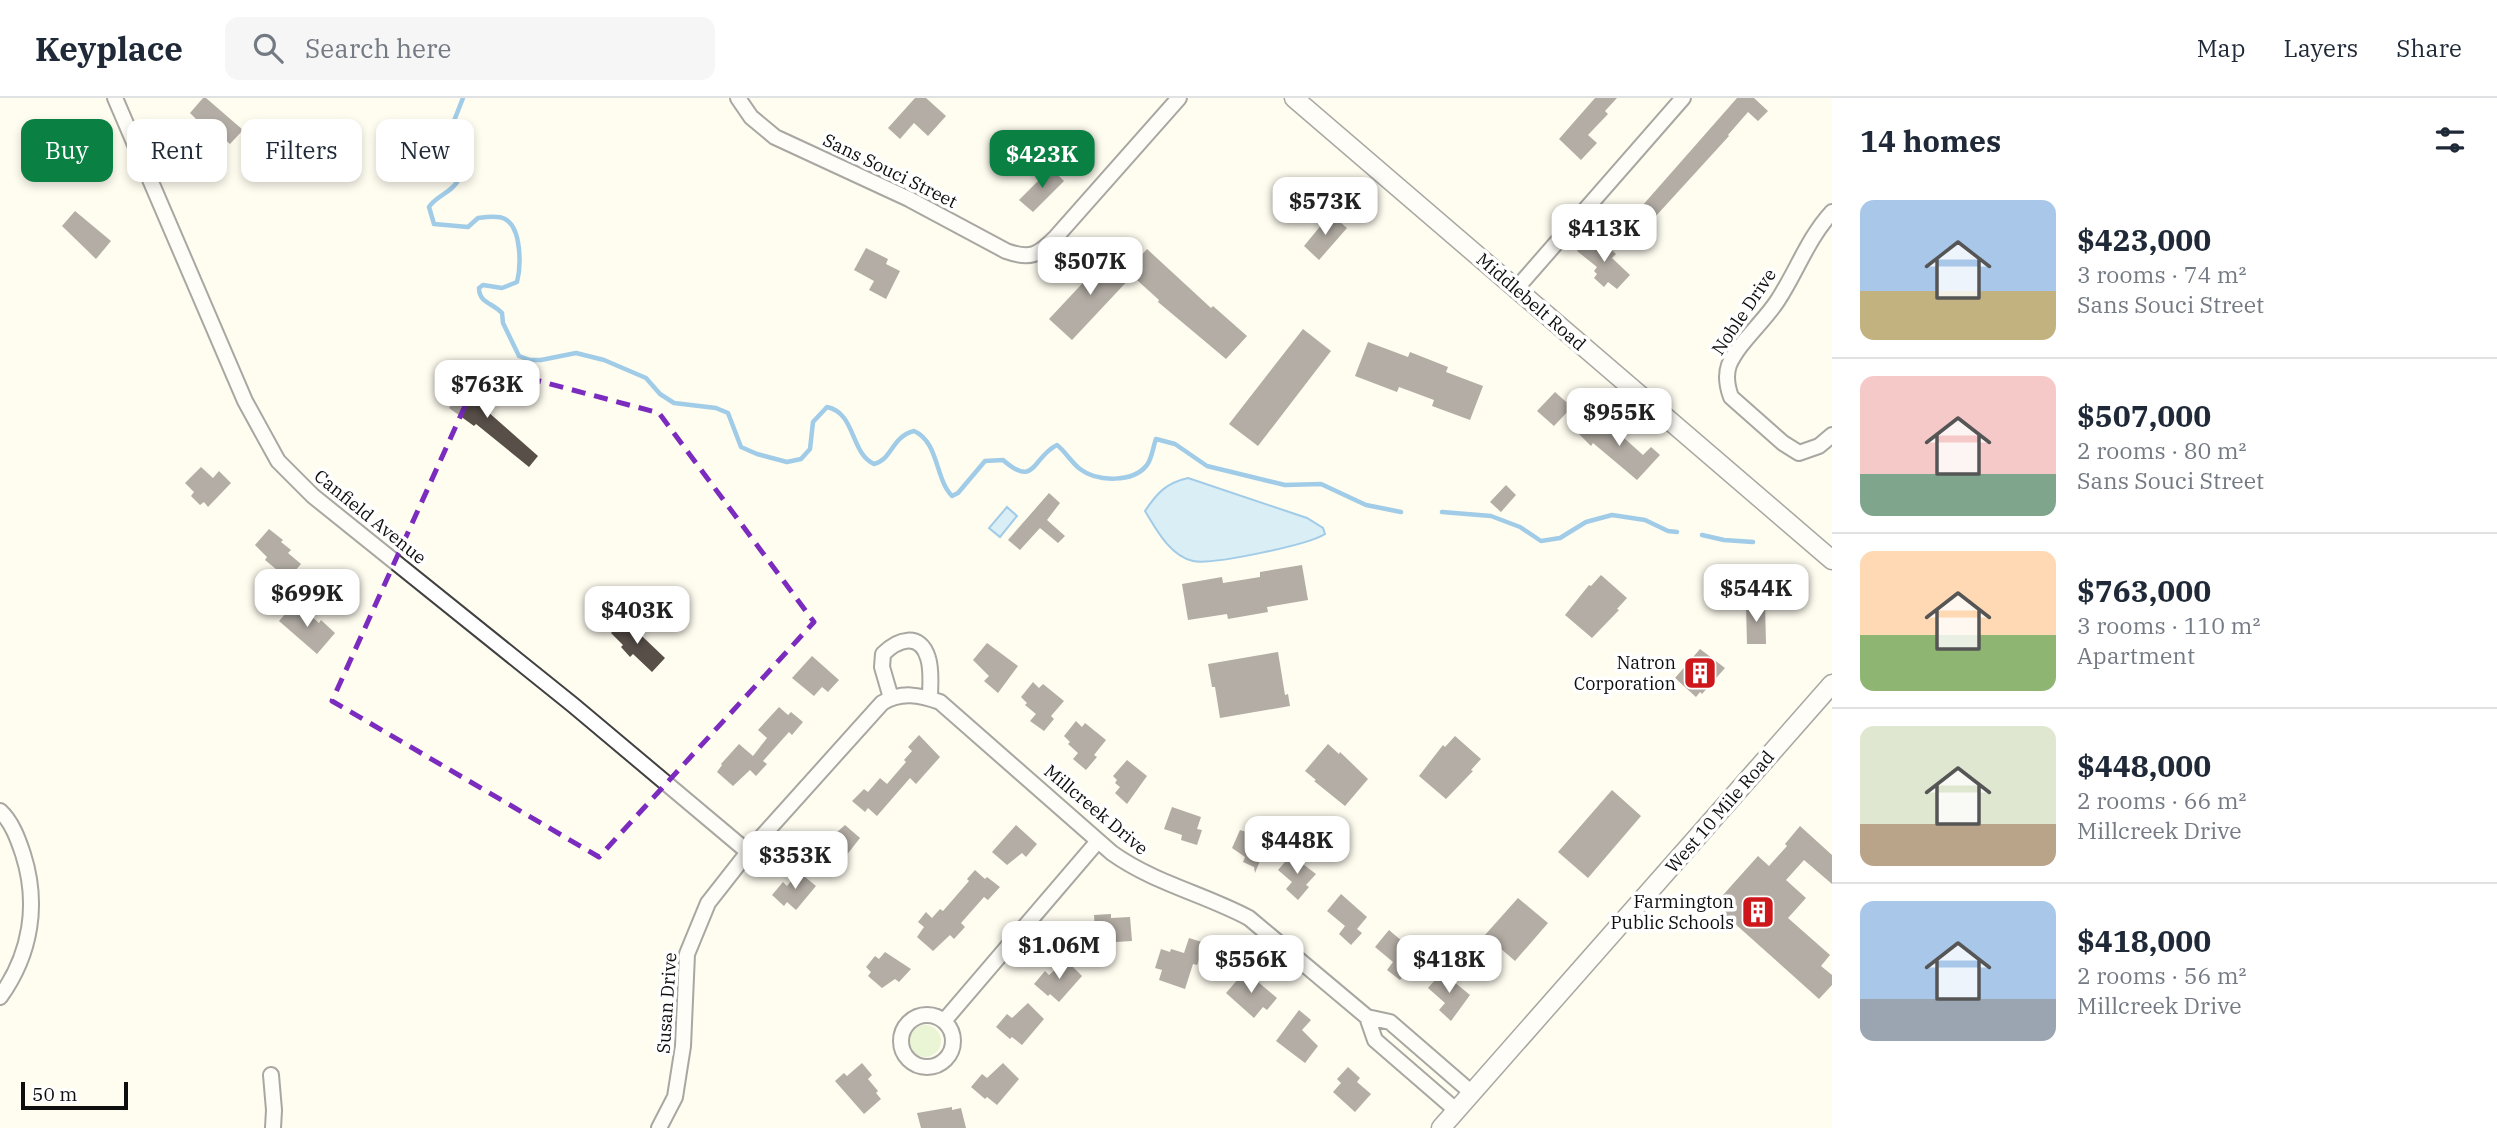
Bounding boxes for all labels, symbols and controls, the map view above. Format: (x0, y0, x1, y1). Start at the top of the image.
search box (225, 17, 715, 80)
text: Keyplace (35, 27, 183, 70)
icon: search (249, 29, 287, 67)
text: Search here (305, 31, 452, 65)
text: Map (2197, 32, 2245, 64)
text: Layers (2283, 32, 2358, 64)
text: Share (2396, 32, 2462, 64)
chip: Buy (21, 119, 113, 182)
chip: Rent (127, 119, 227, 182)
chip: Filters (241, 119, 362, 182)
chip: New (376, 119, 474, 182)
text: 14 homes (1860, 121, 2001, 160)
icon: filters (2431, 121, 2469, 159)
street label: Sans Souci Street (819, 128, 961, 213)
pin: $423K (993, 130, 1091, 190)
text: $423K (1006, 138, 1078, 168)
pin: $573K (1276, 178, 1374, 237)
text: $573K (1289, 185, 1361, 215)
pin: $413K (1555, 204, 1653, 264)
text: $413K (1568, 212, 1640, 242)
text: $423,000 (2077, 220, 2211, 259)
icon: home (1916, 228, 2000, 312)
pin: $507K (1041, 238, 1139, 297)
text: $507K (1054, 245, 1126, 275)
street label: Middlebelt Road (1472, 248, 1591, 356)
text: 3 rooms · 74 m² (2077, 259, 2247, 289)
street label: Noble Drive (1706, 264, 1781, 359)
text: Sans Souci Street (2077, 289, 2264, 319)
pin: $763K (438, 360, 536, 420)
text: $763K (451, 368, 523, 398)
pin: $955K (1570, 388, 1668, 448)
text: $955K (1583, 396, 1655, 426)
text: $507,000 (2077, 396, 2211, 435)
icon: home (1916, 404, 2000, 488)
text: 2 rooms · 80 m² (2077, 435, 2247, 465)
street label: Canfield Avenue (310, 464, 431, 569)
text: Sans Souci Street (2077, 465, 2264, 495)
pin: $544K (1707, 564, 1805, 624)
pin: $699K (258, 570, 356, 629)
text: $763,000 (2077, 571, 2211, 610)
text: $544K (1720, 572, 1792, 602)
text: $699K (271, 577, 343, 607)
icon: home (1916, 579, 2000, 663)
pin: $403K (588, 587, 686, 646)
text: $403K (601, 594, 673, 624)
text: 3 rooms · 110 m² (2077, 610, 2260, 640)
text: Apartment (2077, 640, 2195, 670)
place label: Natron Corporation (1574, 651, 1676, 695)
building icon: Natron Corporation (1681, 654, 1719, 692)
street label: West 10 Mile Road (1660, 746, 1779, 878)
text: $448,000 (2077, 746, 2211, 785)
icon: home (1916, 754, 2000, 838)
street label: Millcreek Drive (1040, 759, 1153, 860)
text: 2 rooms · 66 m² (2077, 785, 2247, 815)
text: Millcreek Drive (2077, 815, 2242, 845)
pin: $448K (1248, 816, 1346, 876)
text: $448K (1261, 824, 1333, 854)
pin: $353K (746, 832, 844, 891)
text: $353K (759, 839, 831, 869)
place label: Farmington Public Schools (1611, 890, 1734, 934)
building icon: Farmington Public Schools (1739, 893, 1777, 931)
text: $418,000 (2077, 921, 2211, 960)
pin: $1.06M (1002, 922, 1116, 981)
text: $1.06M (1018, 929, 1100, 959)
icon: home (1916, 929, 2000, 1013)
pin: $556K (1202, 936, 1300, 995)
pin: $418K (1400, 936, 1498, 995)
text: $556K (1215, 943, 1287, 973)
text: $418K (1413, 943, 1485, 973)
street label: Susan Drive (651, 952, 682, 1054)
text: 2 rooms · 56 m² (2077, 960, 2247, 990)
text: Millcreek Drive (2077, 990, 2242, 1020)
scale bar (21, 1079, 128, 1111)
text: 50 m (32, 1082, 77, 1106)

